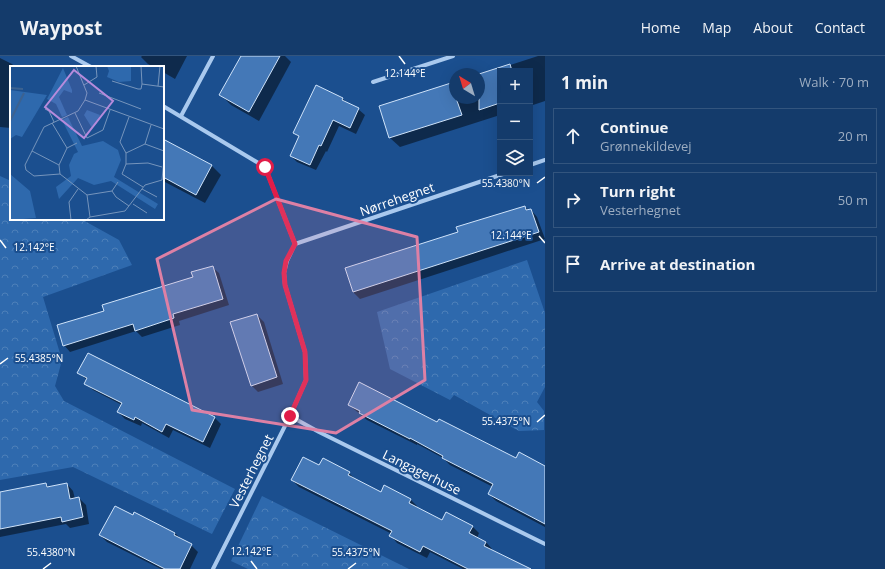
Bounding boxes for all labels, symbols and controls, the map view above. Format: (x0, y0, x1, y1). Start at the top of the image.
text: Waypost (20, 15, 102, 41)
text: Home (641, 18, 680, 37)
text: Map (702, 18, 731, 37)
text: About (753, 18, 793, 37)
text: Contact (815, 18, 865, 37)
inset map (10, 66, 164, 220)
text: 12.144°E (384, 66, 426, 80)
north arrow (449, 68, 485, 104)
map controls (497, 68, 533, 176)
button: + (497, 68, 533, 104)
text: 1 min (561, 71, 608, 94)
text: Walk · 70 m (799, 73, 869, 91)
button: − (497, 104, 533, 140)
text: Continue (600, 117, 668, 137)
icon: ahead (562, 125, 584, 147)
text: 20 m (838, 127, 868, 145)
text: Grønnekildevej (600, 137, 692, 155)
button: layers (497, 140, 533, 176)
route start (256, 158, 274, 176)
text: 55.4380°N (482, 176, 530, 190)
street label: Nørrehegnet (357, 178, 437, 220)
text: Turn right (600, 181, 675, 201)
icon: right (562, 189, 584, 211)
text: 50 m (838, 191, 868, 209)
text: Vesterhegnet (600, 201, 681, 219)
text: 12.144°E (490, 228, 532, 242)
text: 12.142°E (13, 240, 55, 254)
icon: arrive (562, 253, 584, 275)
text: Arrive at destination (600, 254, 755, 274)
text: 55.4385°N (15, 351, 63, 365)
route end (281, 407, 299, 425)
text: 55.4375°N (482, 414, 530, 428)
street label: Vesterhegnet (225, 431, 278, 511)
street label: Langagerhuse (380, 445, 464, 499)
text: 12.142°E (230, 544, 272, 558)
text: 55.4380°N (27, 545, 75, 559)
text: 55.4375°N (332, 545, 380, 559)

